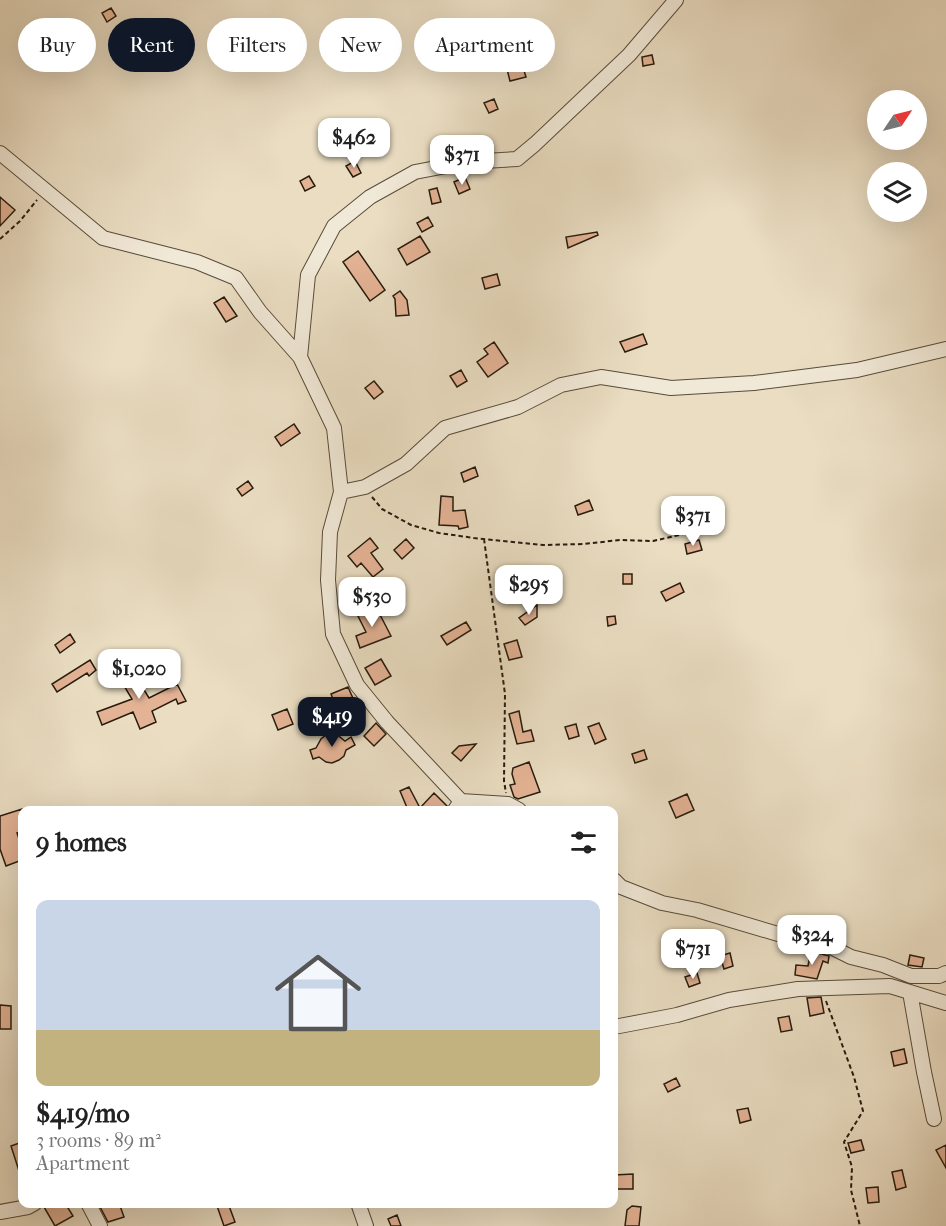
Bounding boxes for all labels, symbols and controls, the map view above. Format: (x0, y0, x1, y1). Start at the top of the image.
chip: Buy (18, 18, 96, 72)
chip: Rent (108, 18, 195, 72)
chip: Filters (207, 18, 307, 72)
chip: New (319, 18, 402, 72)
chip: Apartment (414, 18, 555, 72)
north arrow (867, 90, 927, 150)
map controls (867, 90, 927, 222)
pin: $462 (318, 118, 390, 169)
text: $462 (332, 126, 376, 149)
pin: $371 (426, 135, 498, 186)
text: $371 (444, 143, 480, 166)
button: layers (867, 162, 927, 222)
pin: $371 (657, 496, 729, 547)
text: $371 (675, 504, 711, 527)
pin: $295 (493, 565, 565, 616)
text: $295 (509, 573, 549, 596)
pin: $530 (336, 577, 408, 628)
text: $530 (353, 585, 391, 608)
pin: $1,020 (90, 649, 188, 700)
text: $1,020 (112, 657, 166, 680)
pin: $419 (296, 697, 368, 748)
text: $419 (312, 705, 352, 728)
icon: filters (567, 826, 600, 859)
text: 9 homes (36, 827, 127, 858)
pin: $324 (776, 915, 848, 966)
text: $324 (791, 923, 833, 946)
pin: $731 (657, 929, 729, 980)
text: $731 (675, 937, 711, 960)
icon: home (264, 939, 372, 1047)
text: $419/mo (36, 1098, 130, 1129)
text: 3 rooms · 89 m² (36, 1129, 161, 1152)
text: Apartment (36, 1152, 130, 1175)

